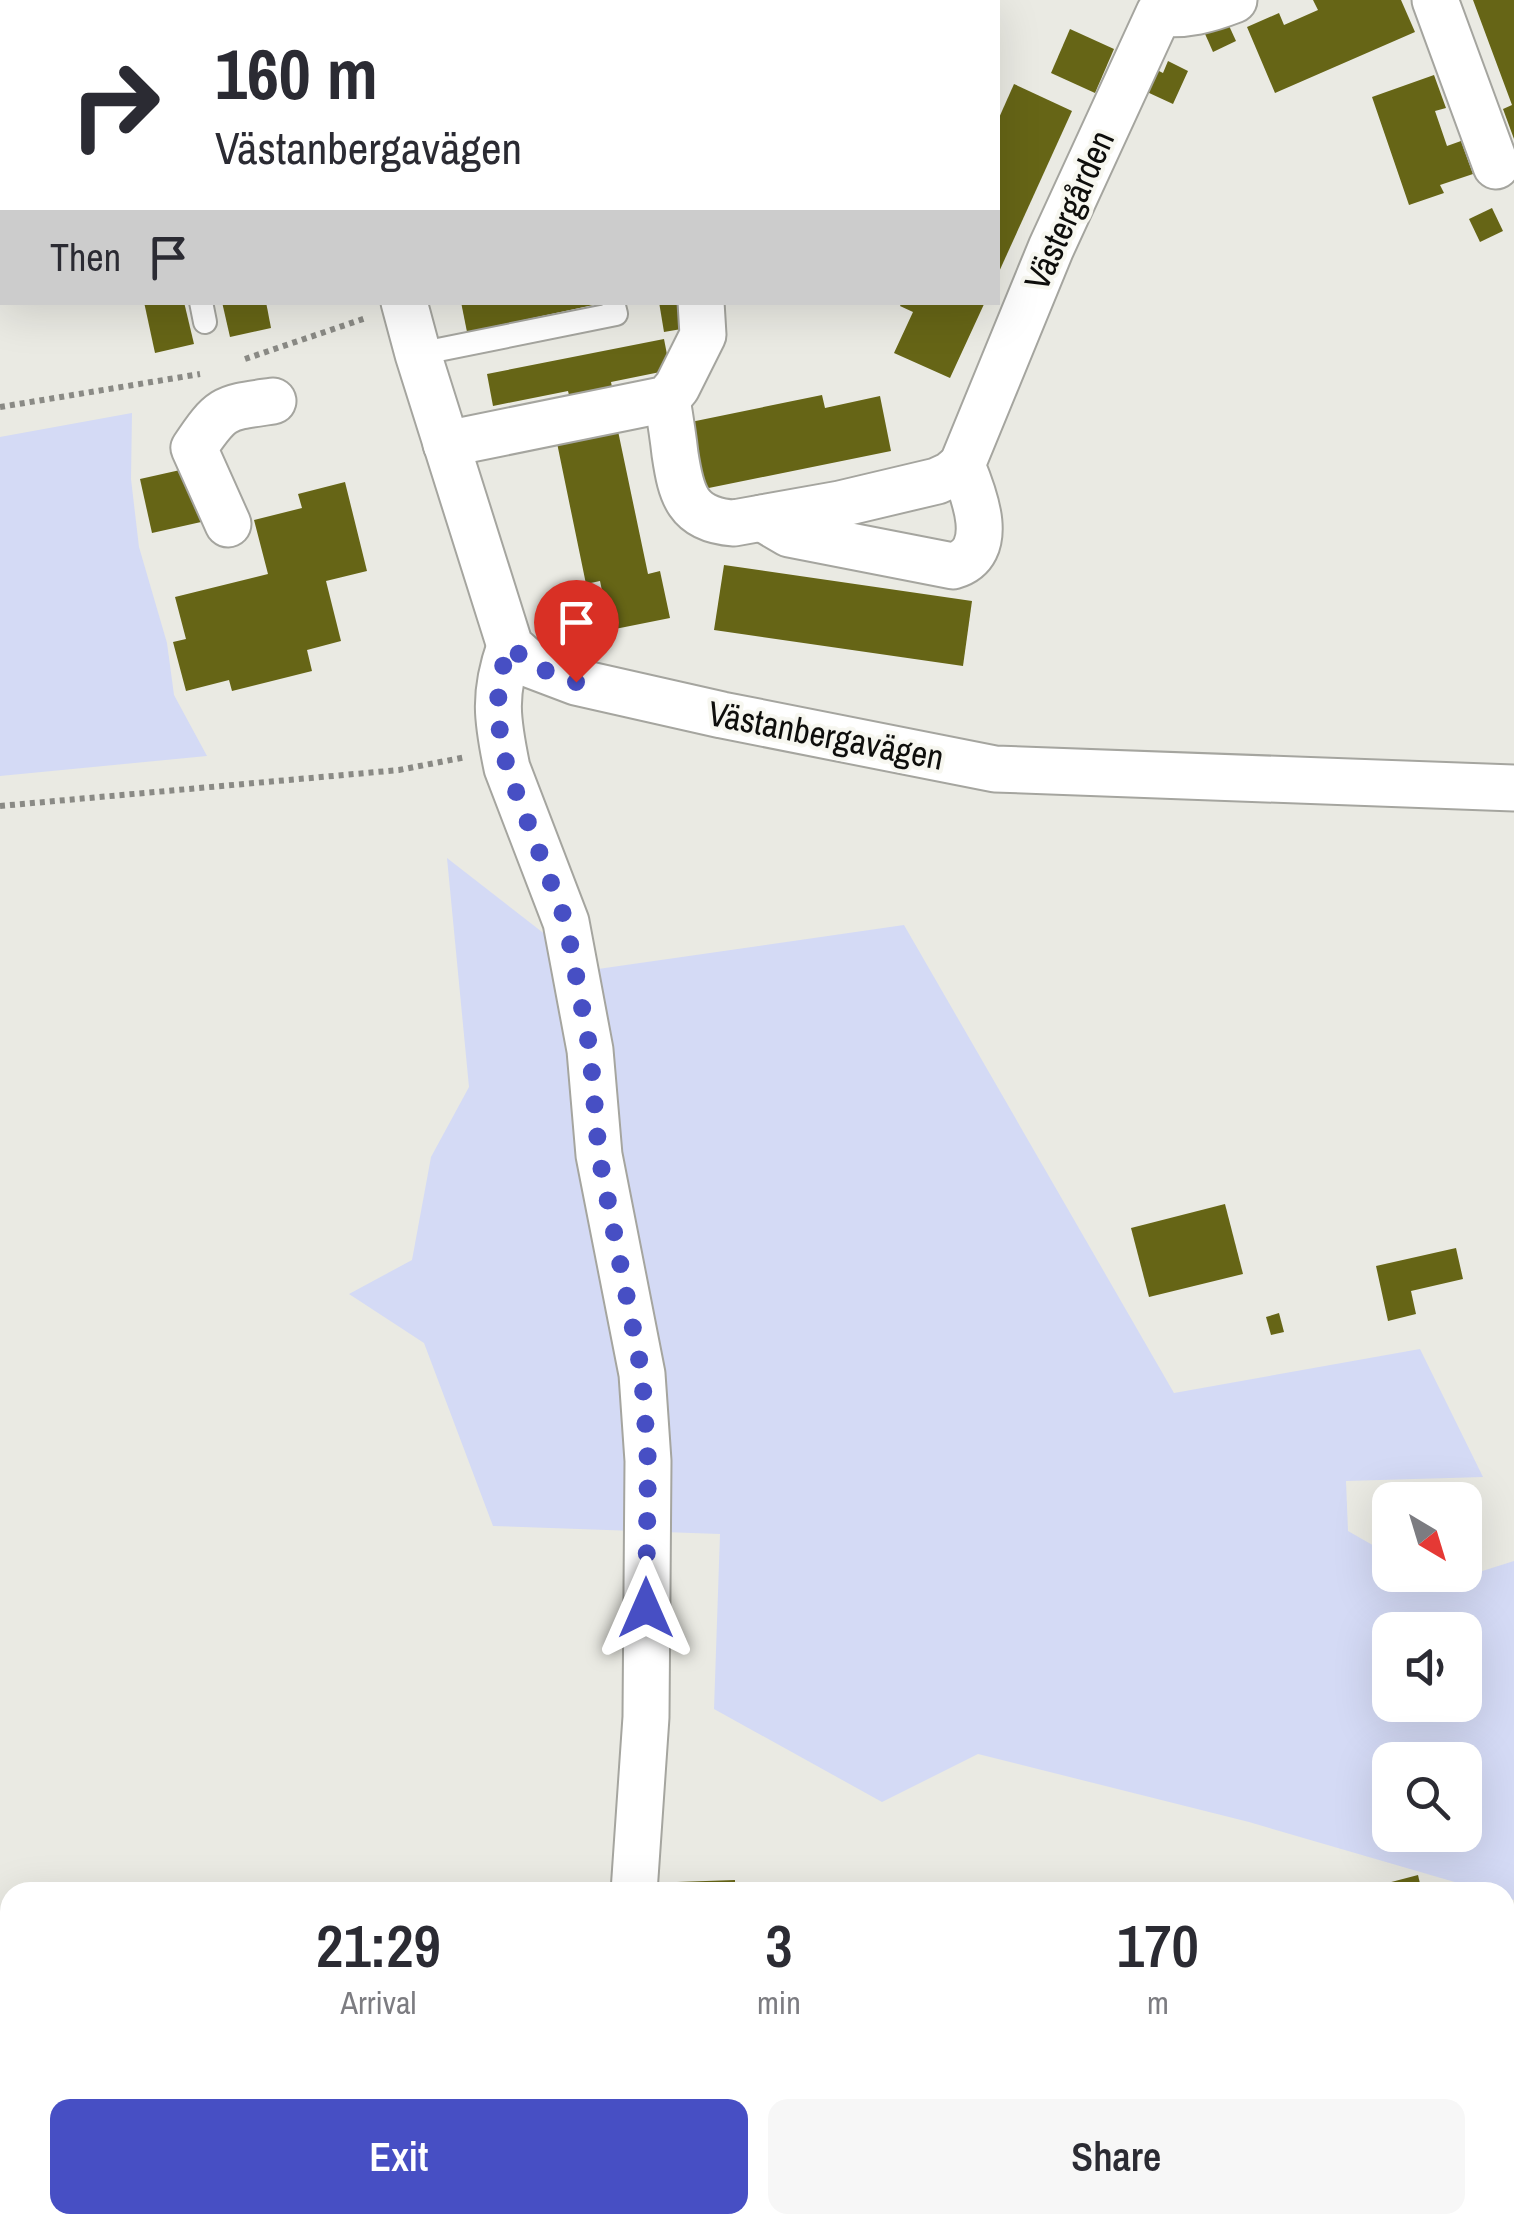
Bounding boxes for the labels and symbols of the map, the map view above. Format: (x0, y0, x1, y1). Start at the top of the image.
street label: Västergården (1013, 123, 1125, 297)
pin (534, 580, 619, 683)
street label: Västanbergavägen (704, 689, 948, 781)
north arrow (1372, 1482, 1482, 1592)
position arrow (594, 1556, 698, 1660)

